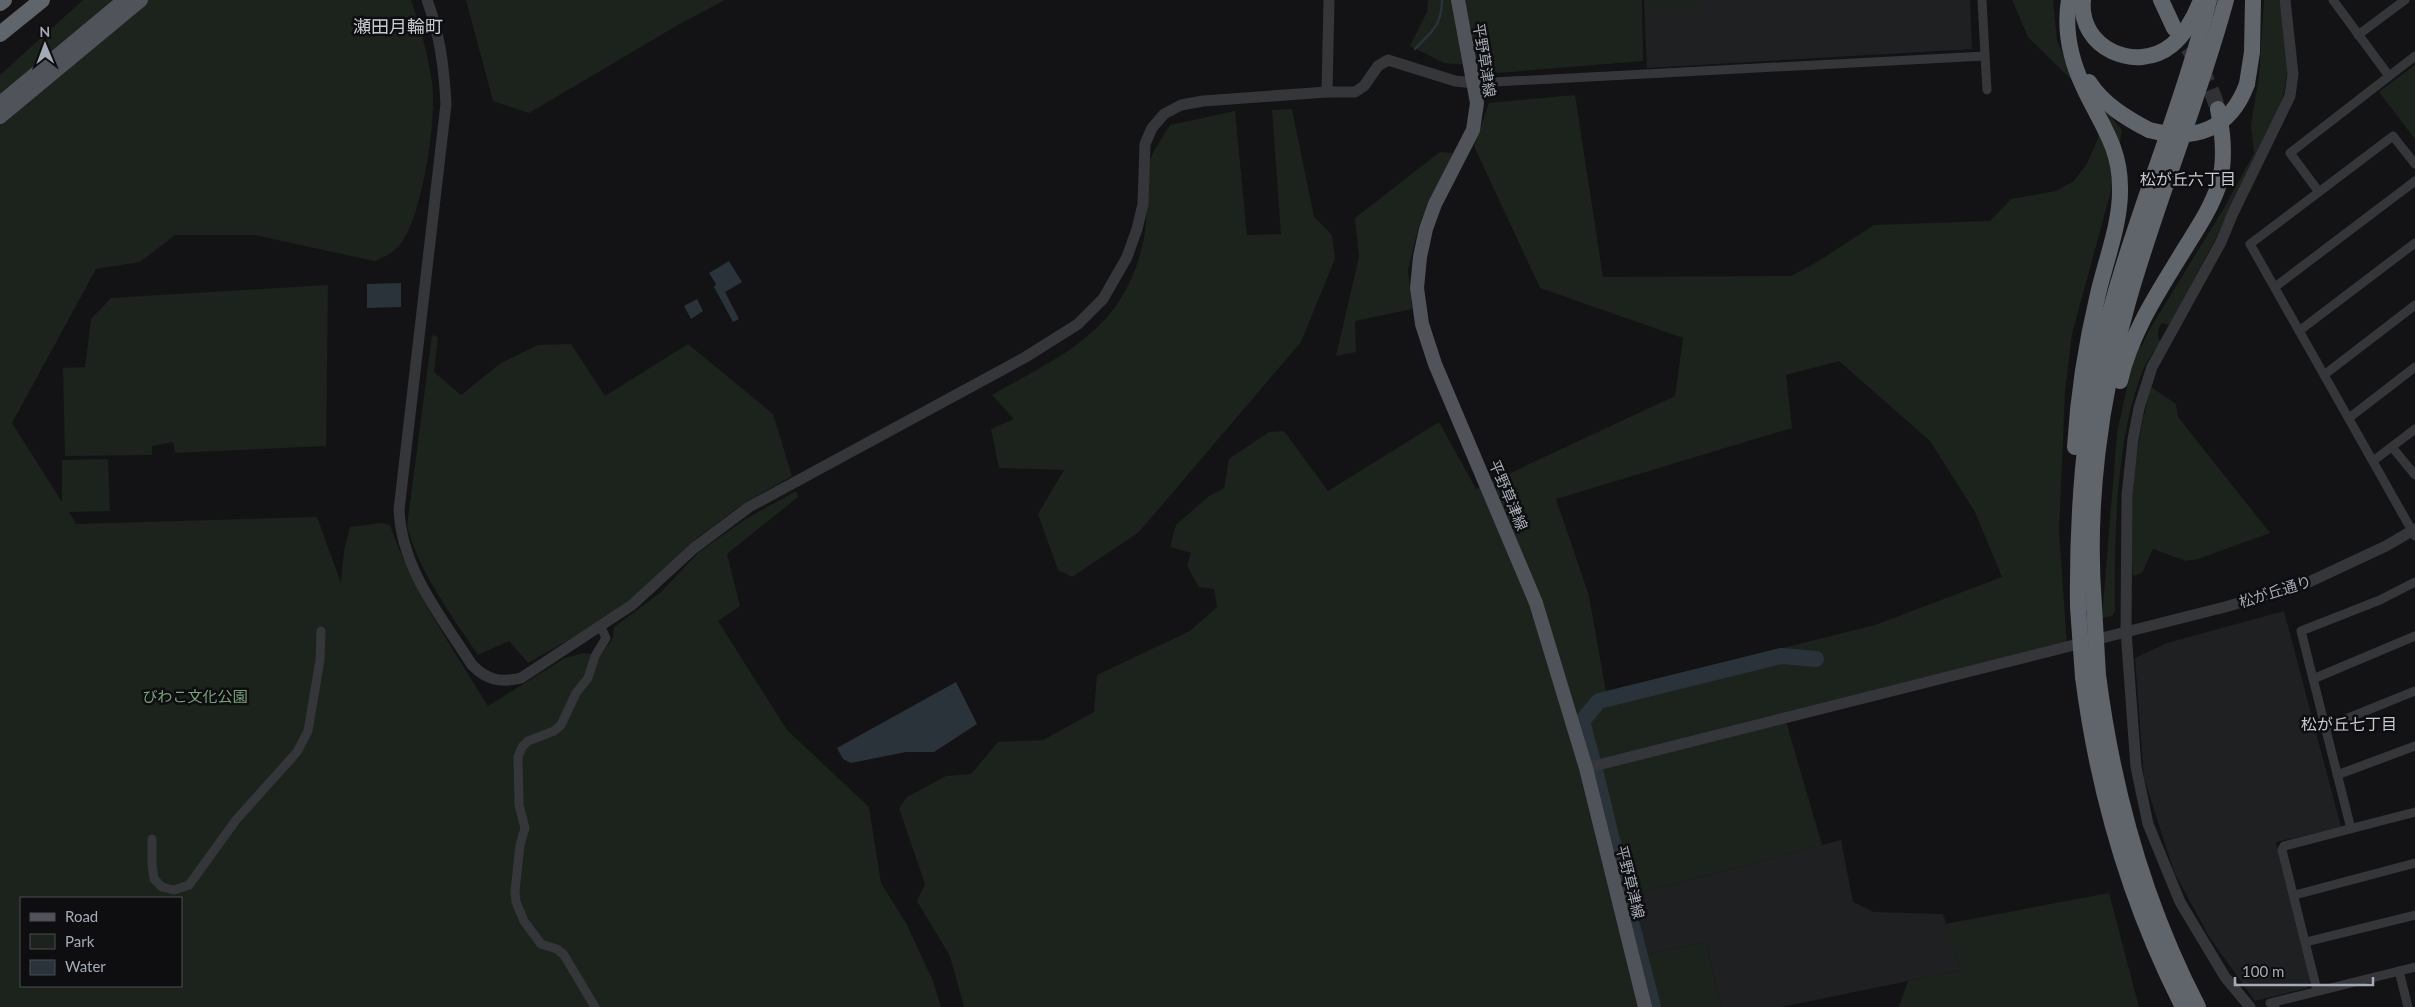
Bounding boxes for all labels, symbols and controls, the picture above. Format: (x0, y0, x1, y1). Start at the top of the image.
district label: 瀬田月輪町 (353, 15, 443, 37)
north arrow (20, 20, 70, 70)
street label: 平野草津線 (1470, 22, 1500, 98)
text: N (39, 23, 50, 40)
district label: 松が丘六丁目 (2140, 169, 2236, 188)
street label: 平野草津線 (1486, 457, 1532, 533)
street label: 松が丘通り (2236, 571, 2314, 611)
park label: びわこ文化公園 (142, 687, 248, 705)
district label: 松が丘七丁目 (2301, 714, 2397, 733)
street label: 平野草津線 (1613, 843, 1649, 921)
legend (20, 897, 182, 987)
text: Road (65, 907, 98, 925)
text: Park (65, 932, 95, 950)
scale bar (2235, 954, 2372, 986)
text: Water (65, 957, 106, 975)
text: 100 m (2242, 962, 2284, 980)

